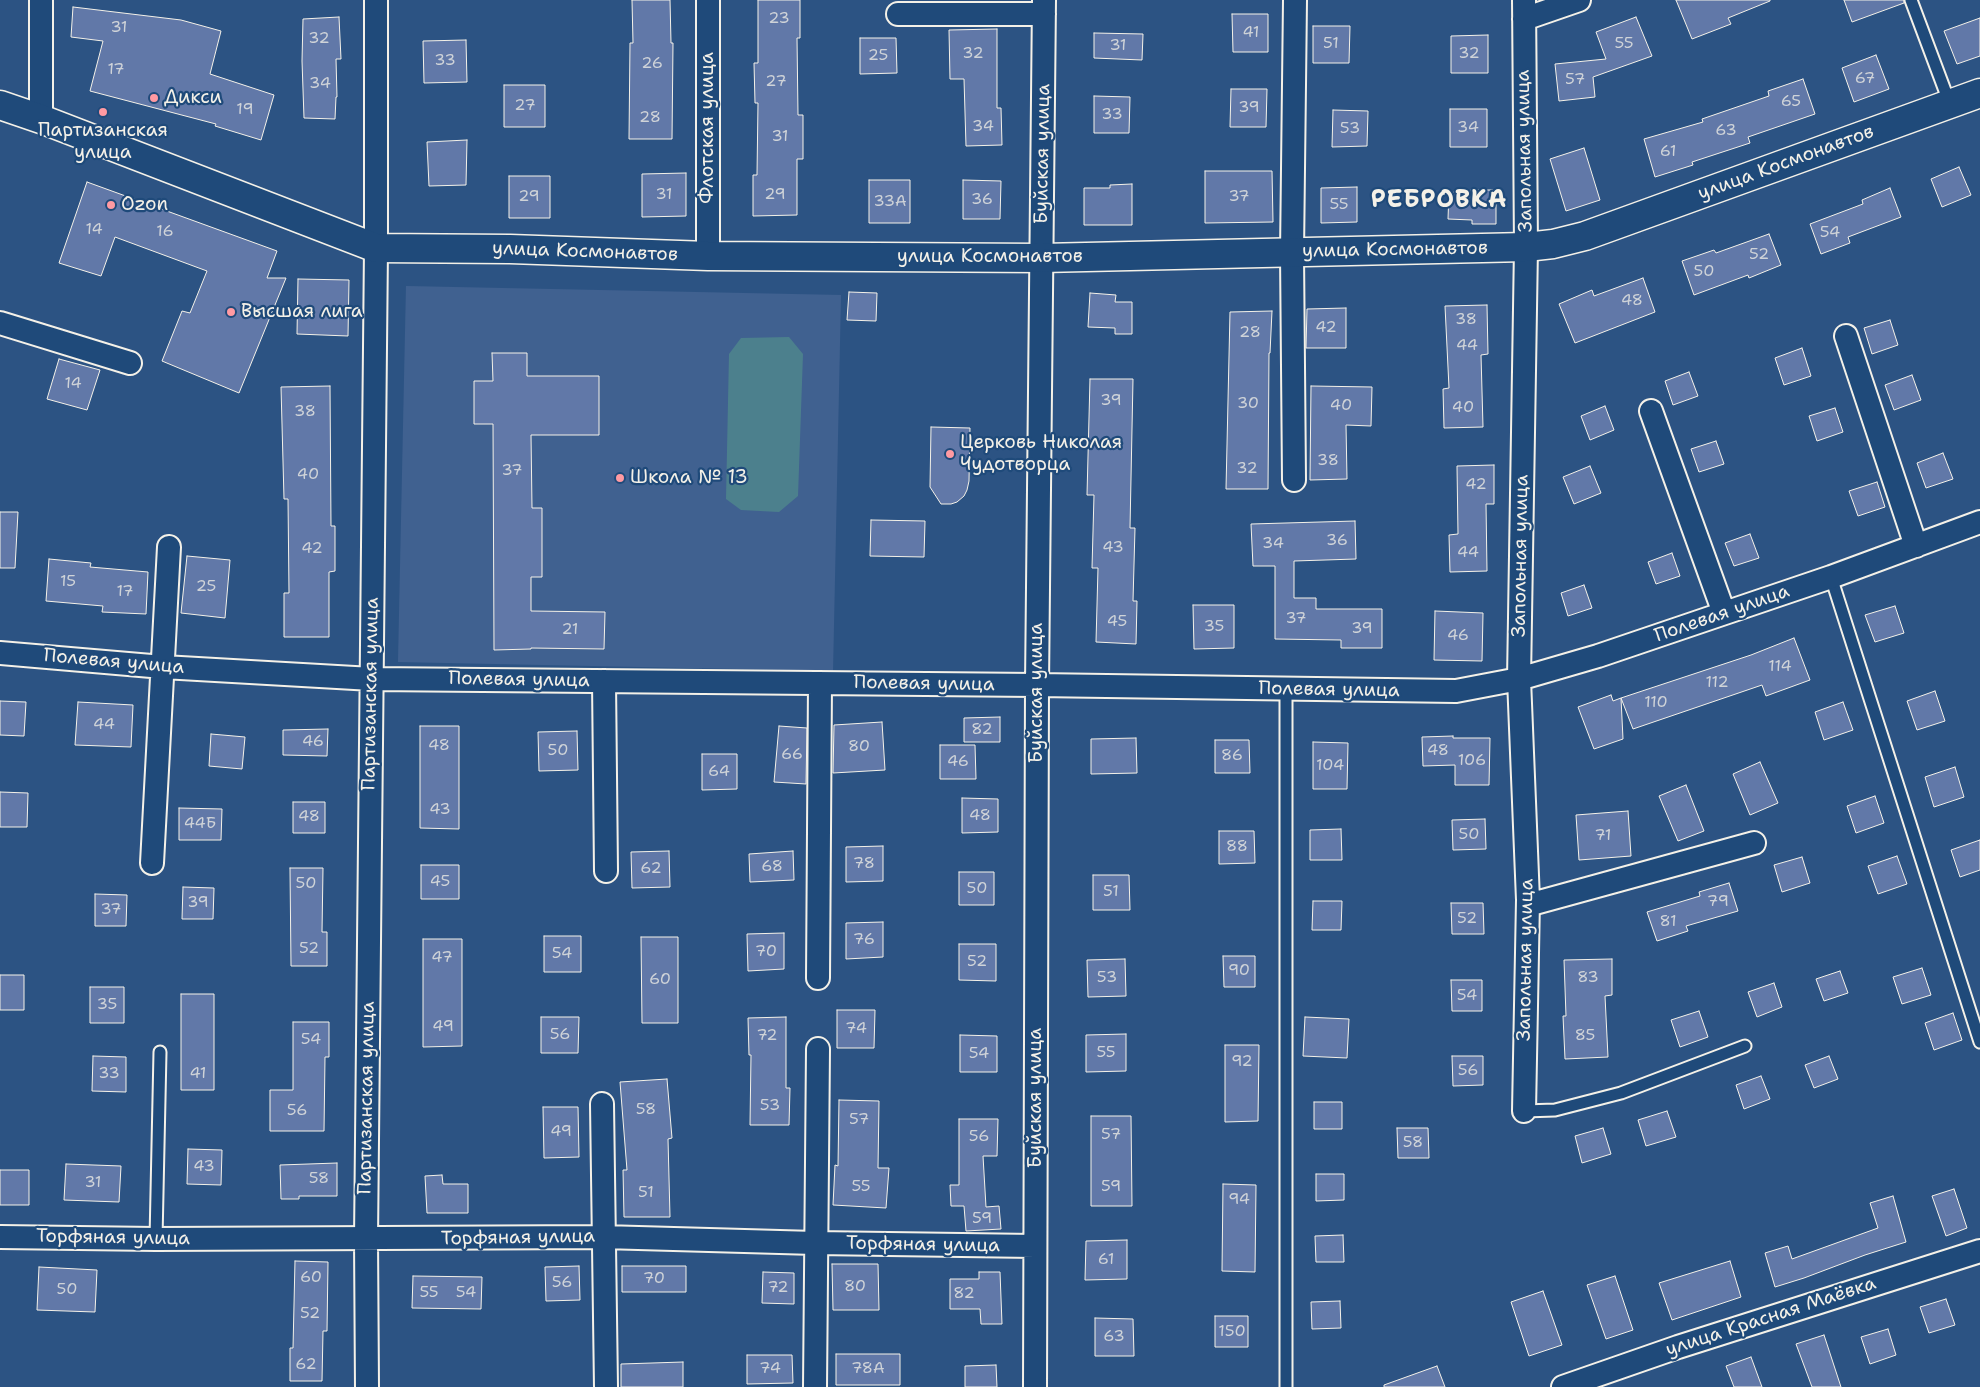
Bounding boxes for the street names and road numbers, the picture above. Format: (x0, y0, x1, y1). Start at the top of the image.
street label: Флотская улица (697, 52, 719, 204)
street label: Запольная улица (1512, 70, 1538, 232)
street label: Буйская улица (1030, 84, 1056, 224)
street label: улица Космонавтов (1695, 121, 1877, 205)
street label: улица Космонавтов (492, 237, 678, 267)
street label: улица Космонавтов (1302, 237, 1488, 263)
street label: улица Космонавтов (897, 246, 1083, 268)
street label: Запольная улица (1508, 475, 1534, 637)
street label: Полевая улица (1652, 580, 1792, 648)
street label: Партизанская улица (358, 597, 384, 791)
street label: Буйская улица (1026, 623, 1048, 763)
street label: Полевая улица (43, 644, 185, 680)
street label: Полевая улица (448, 667, 590, 693)
street label: Полевая улица (853, 671, 995, 697)
street label: Полевая улица (1258, 677, 1400, 703)
street label: Запольная улица (1513, 879, 1539, 1041)
street label: Партизанская улица (354, 1001, 380, 1195)
street label: Буйская улица (1025, 1028, 1047, 1168)
street label: Торфяная улица (36, 1225, 190, 1251)
street label: Торфяная улица (441, 1225, 595, 1251)
street label: Торфяная улица (846, 1232, 1000, 1258)
street label: улица Красная Маёвка (1663, 1272, 1879, 1362)

